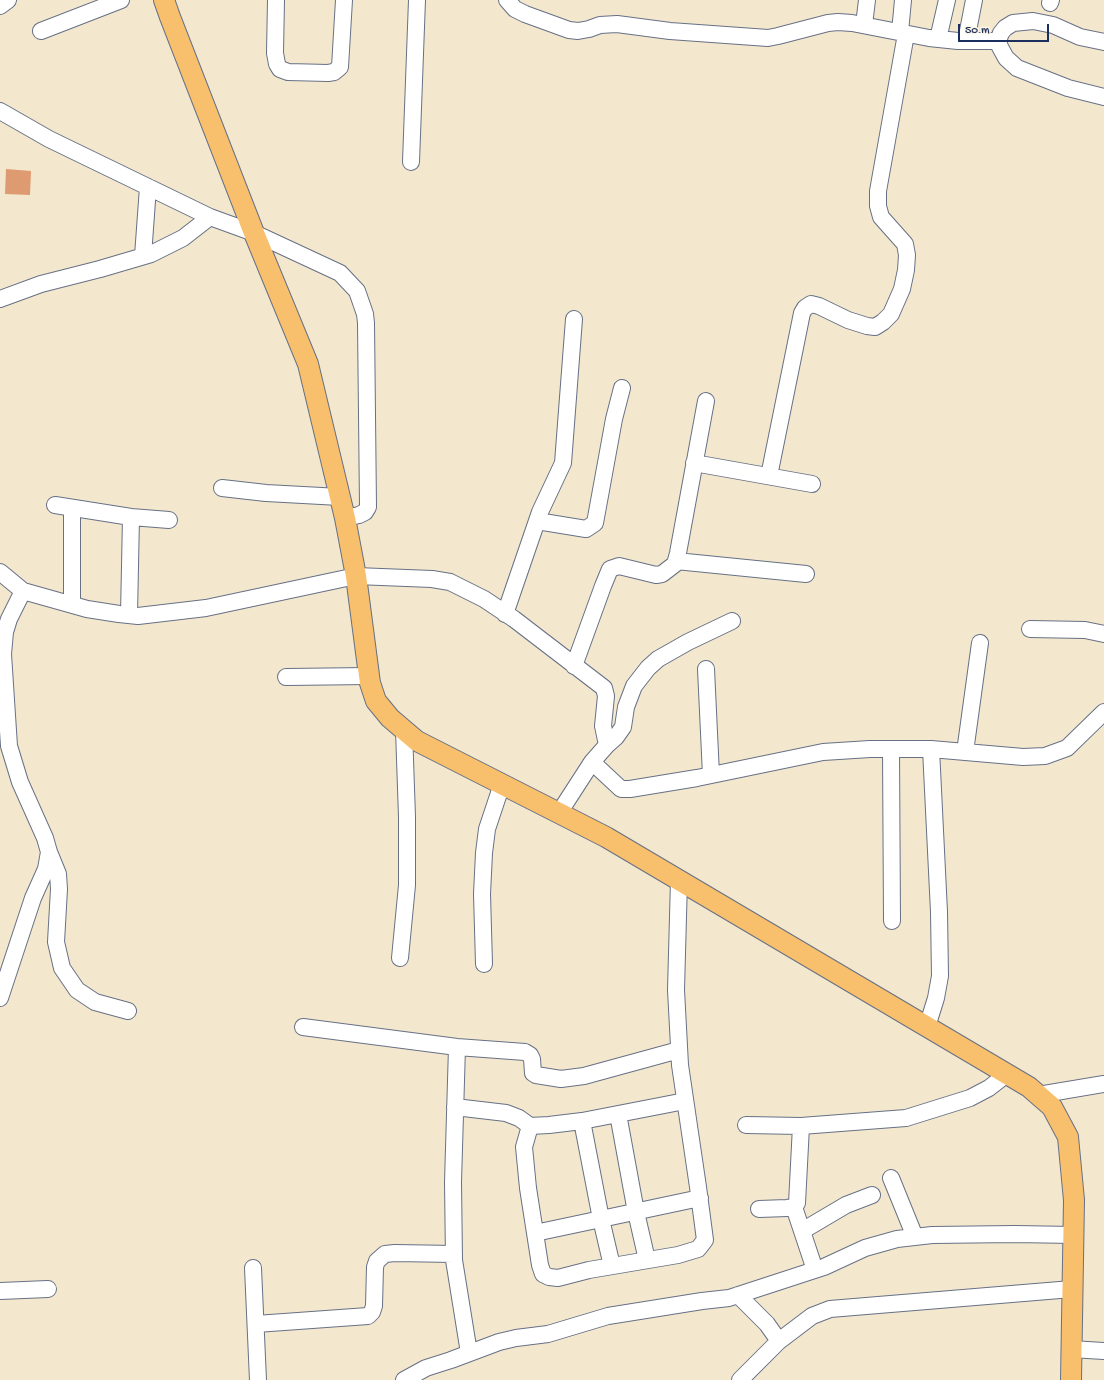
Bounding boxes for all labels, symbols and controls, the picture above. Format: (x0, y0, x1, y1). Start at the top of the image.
scale bar (960, 16, 1051, 42)
text: 50 m (965, 24, 990, 38)

